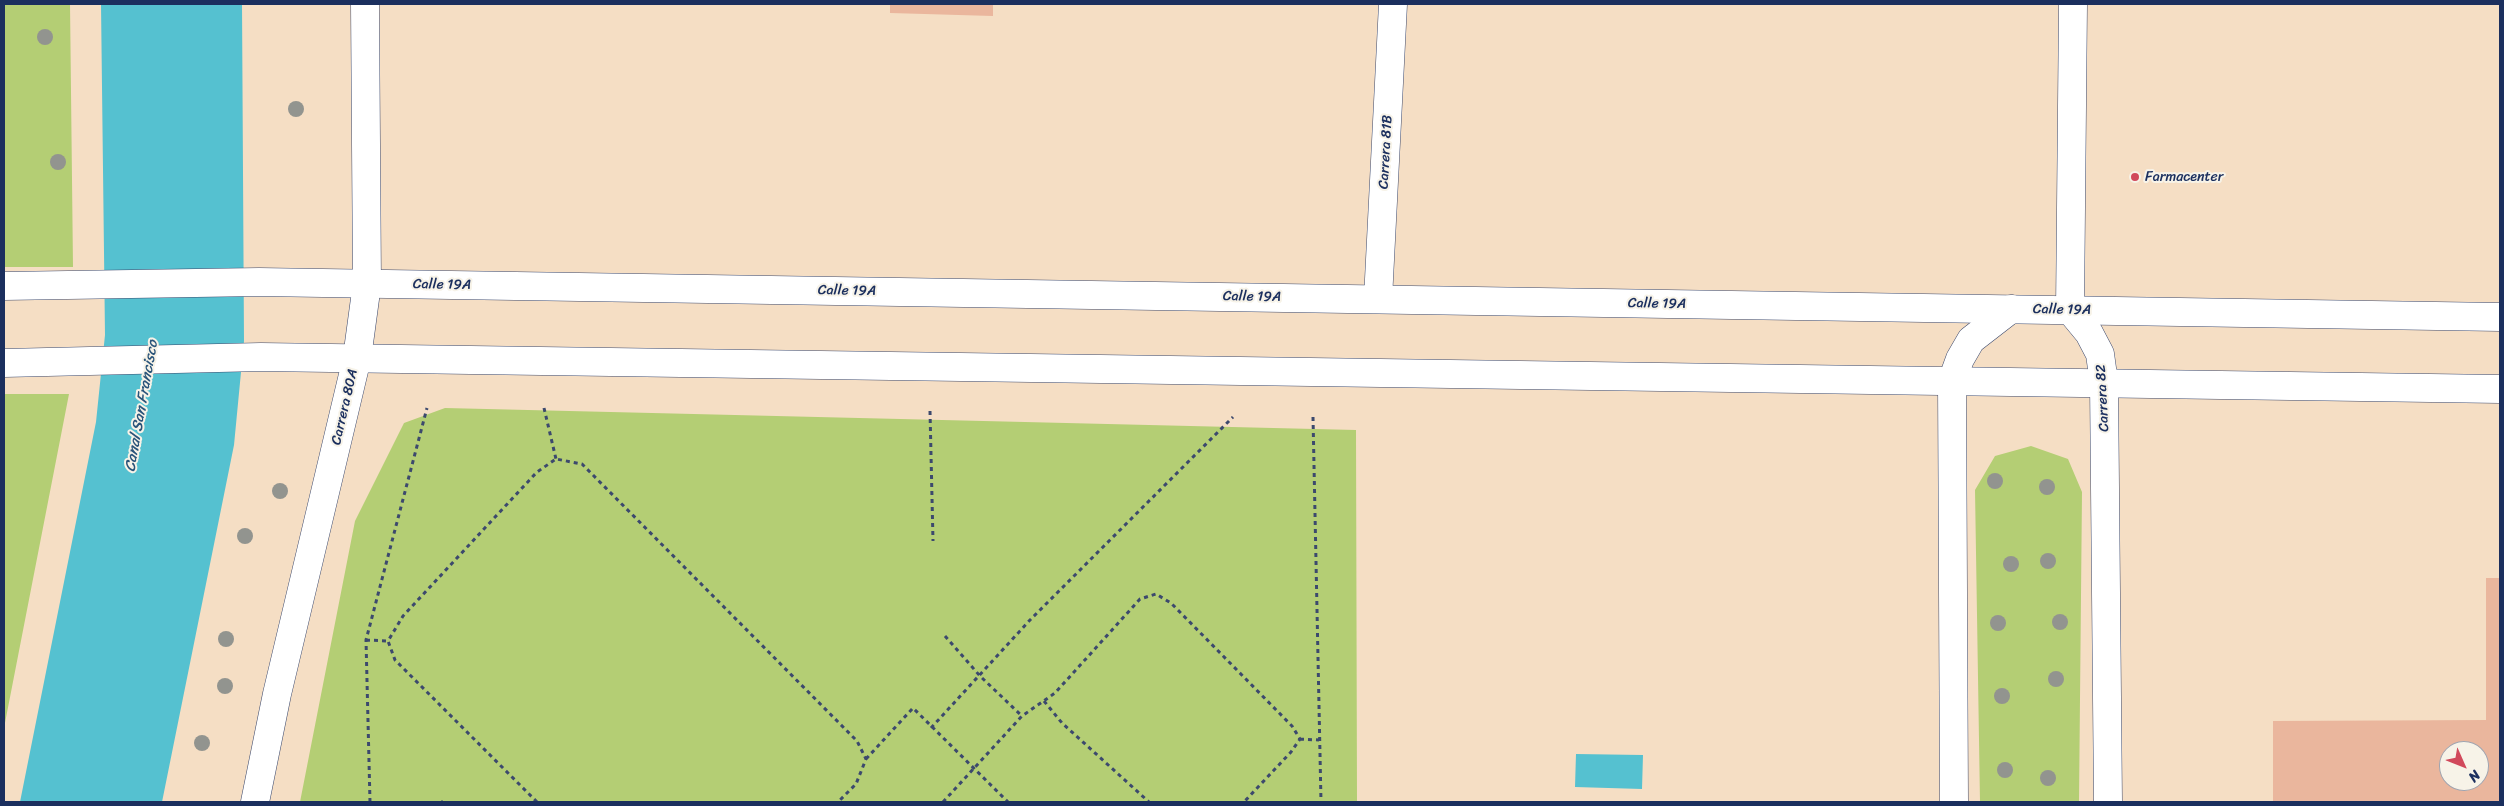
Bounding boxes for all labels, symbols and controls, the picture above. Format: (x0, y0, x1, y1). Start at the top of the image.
street label: Carrera 81B (1376, 115, 1396, 189)
place label: Farmacenter (2145, 169, 2224, 185)
marker: Farmacenter (2129, 171, 2141, 183)
street label: Calle 19A (413, 276, 471, 294)
street label: Calle 19A (818, 282, 876, 300)
street label: Calle 19A (1223, 288, 1281, 306)
street label: Calle 19A (1628, 295, 1686, 313)
street label: Calle 19A (2033, 301, 2091, 319)
water label: Canal San Francisco (122, 339, 162, 473)
street label: Carrera 82 (2093, 364, 2113, 432)
street label: Carrera 80A (328, 367, 362, 447)
north arrow (2439, 741, 2489, 791)
text: N (2462, 764, 2487, 788)

